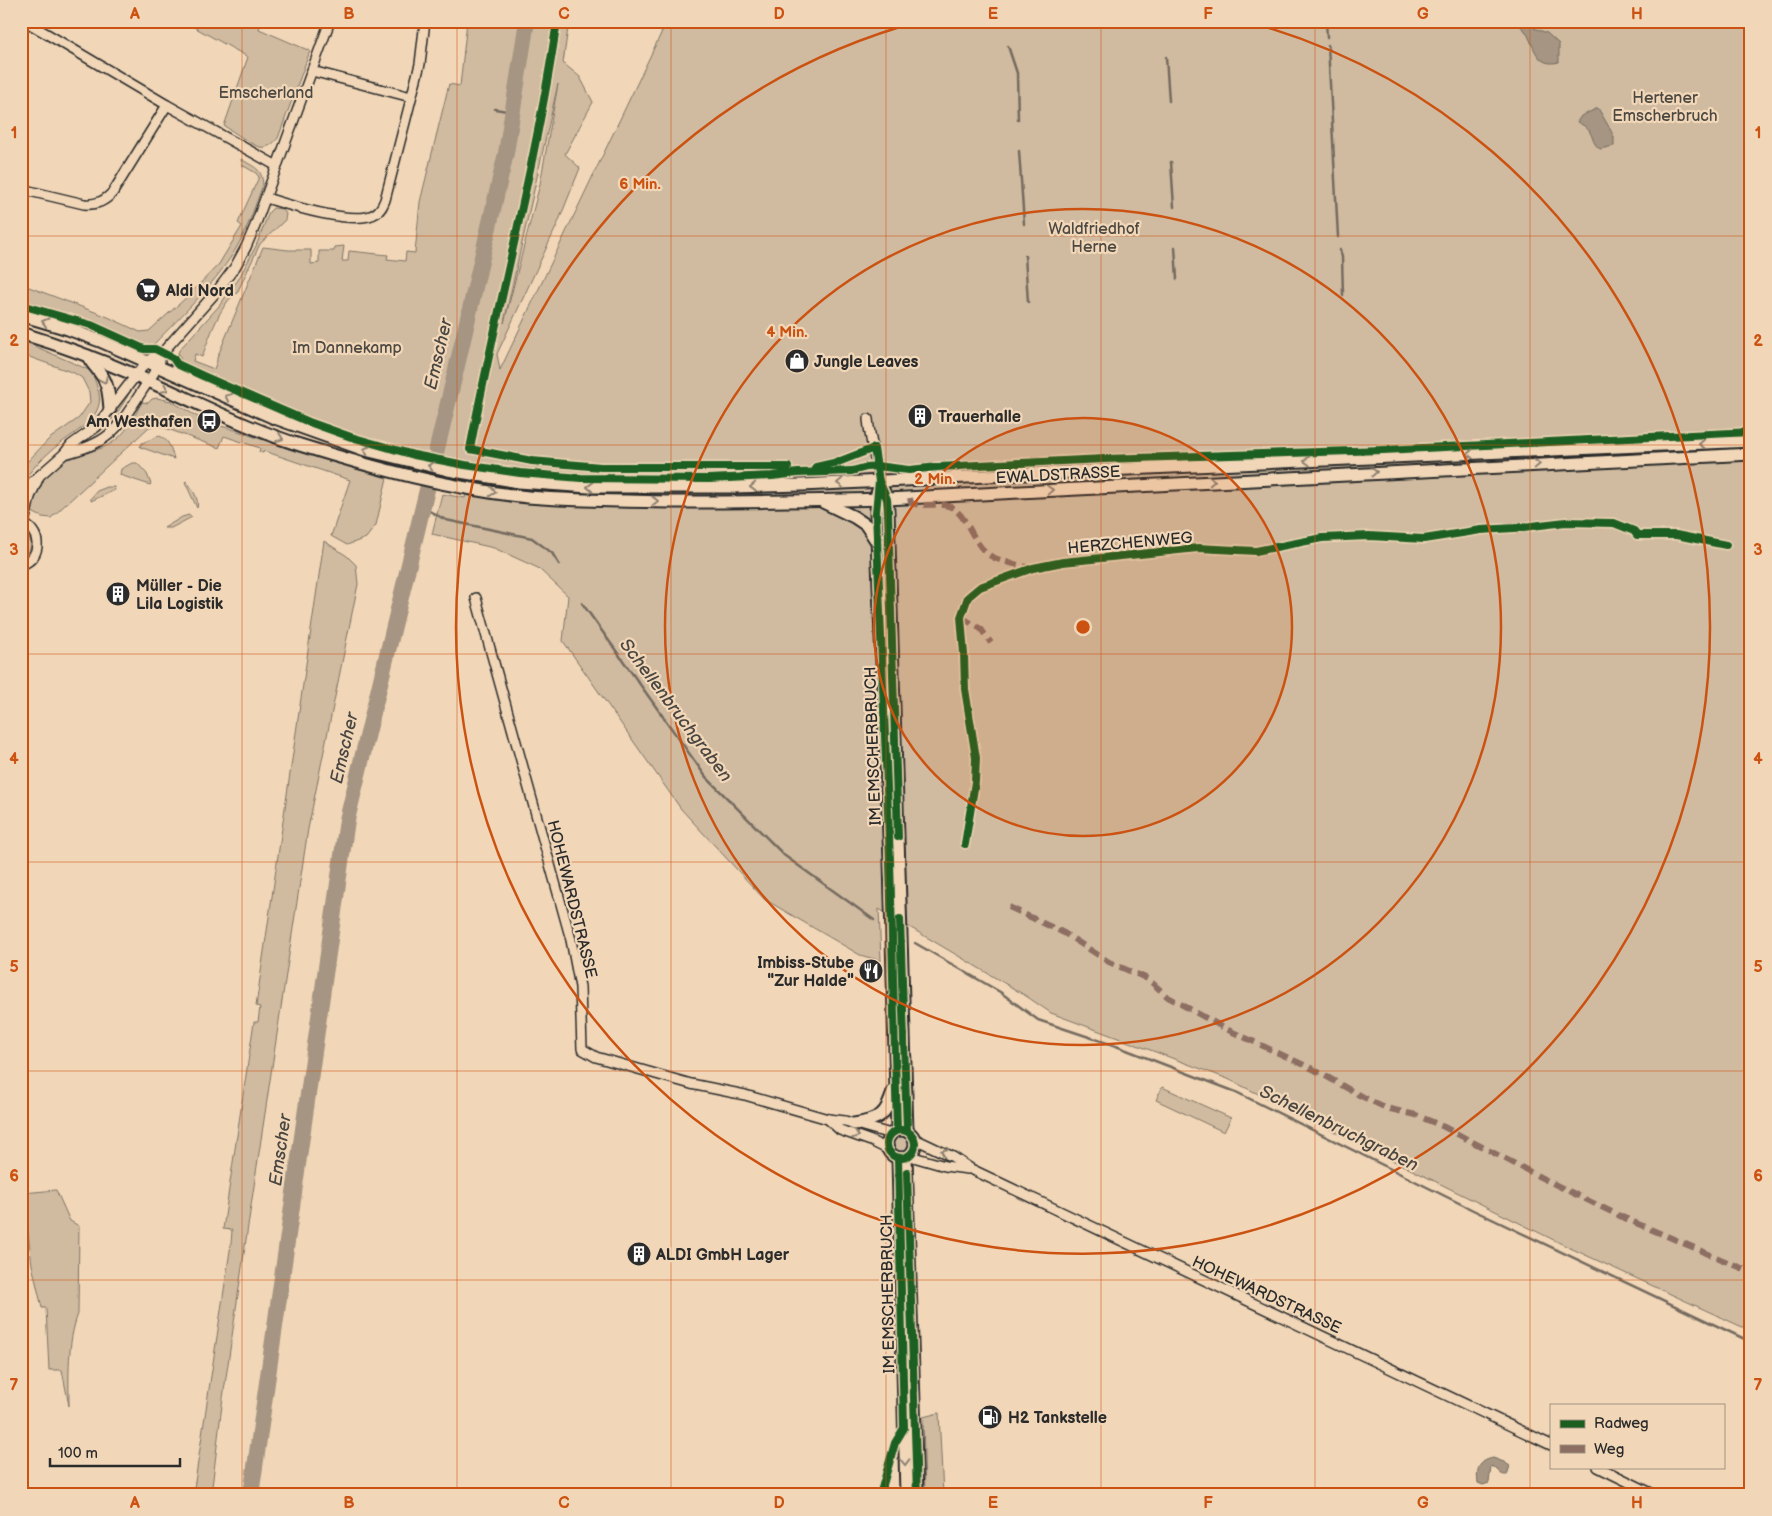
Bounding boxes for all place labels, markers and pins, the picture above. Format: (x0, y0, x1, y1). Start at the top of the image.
supermarket icon: Aldi Nord (135, 277, 161, 303)
place label: Aldi Nord (165, 282, 234, 301)
shop icon: Jungle Leaves (784, 348, 810, 374)
place label: Jungle Leaves (814, 353, 919, 372)
building icon: Trauerhalle (907, 403, 933, 429)
bus stop icon: Am Westhafen (196, 408, 222, 434)
place label: Trauerhalle (938, 408, 1021, 427)
place label: Am Westhafen (86, 413, 192, 432)
place label: Müller - Die Lila Logistik (136, 577, 224, 614)
building icon: Müller - Die Lila Logistik (105, 581, 131, 607)
centre of rings (1074, 618, 1092, 636)
place label: Imbiss-Stube "Zur Halde" (757, 954, 854, 991)
restaurant icon: Imbiss-Stube "Zur Halde" (858, 958, 884, 984)
building icon: ALDI GmbH Lager (626, 1241, 652, 1267)
place label: ALDI GmbH Lager (655, 1246, 790, 1265)
fuel station icon: H2 Tankstelle (977, 1404, 1003, 1430)
place label: H2 Tankstelle (1008, 1409, 1107, 1428)

